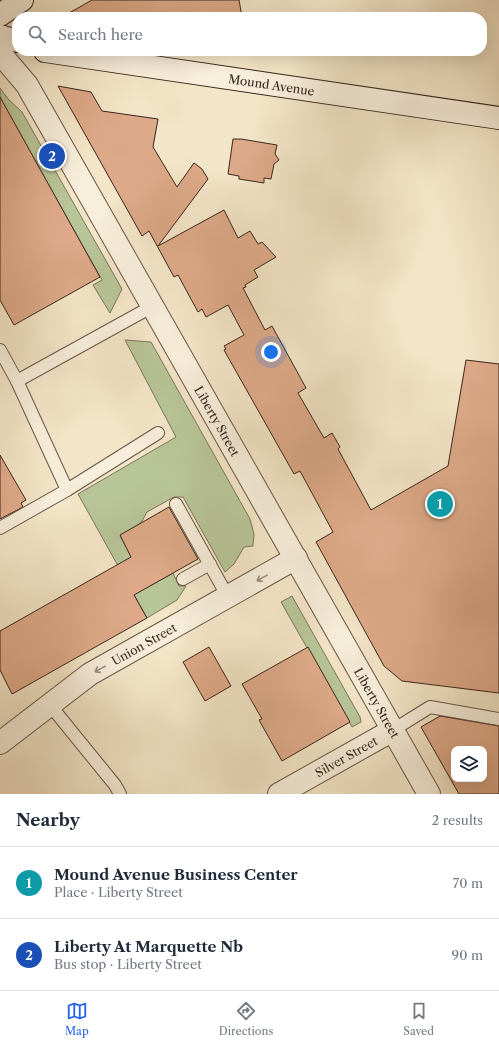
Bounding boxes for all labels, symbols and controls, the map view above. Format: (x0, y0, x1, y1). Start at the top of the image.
search box (12, 12, 487, 56)
icon: search (26, 23, 48, 45)
text: Search here (58, 25, 143, 44)
street label: Mound Avenue (227, 71, 316, 98)
pin: 2 (39, 141, 65, 171)
your location (261, 342, 281, 362)
street label: Liberty Street (192, 383, 244, 459)
pin: 1 (427, 489, 453, 519)
one-way arrow (256, 574, 268, 582)
street label: Union Street (108, 619, 179, 668)
one-way arrow (94, 665, 106, 673)
street label: Liberty Street (351, 665, 403, 741)
street label: Silver Street (312, 732, 381, 780)
map controls (451, 746, 487, 782)
button: layers (451, 746, 487, 782)
text: Nearby (16, 810, 80, 830)
text: 2 results (432, 812, 483, 828)
text: Mound Avenue Business Center (54, 865, 298, 884)
text: 1 (26, 875, 32, 891)
text: 70 m (453, 875, 483, 891)
text: Place · Liberty Street (54, 884, 183, 900)
text: Liberty At Marquette Nb (54, 937, 243, 956)
text: 2 (25, 947, 33, 963)
text: 90 m (452, 947, 483, 963)
text: Bus stop · Liberty Street (54, 956, 202, 972)
tab: Map (65, 1000, 89, 1038)
tab: Directions (219, 1000, 273, 1038)
tab: Saved (403, 1000, 434, 1038)

